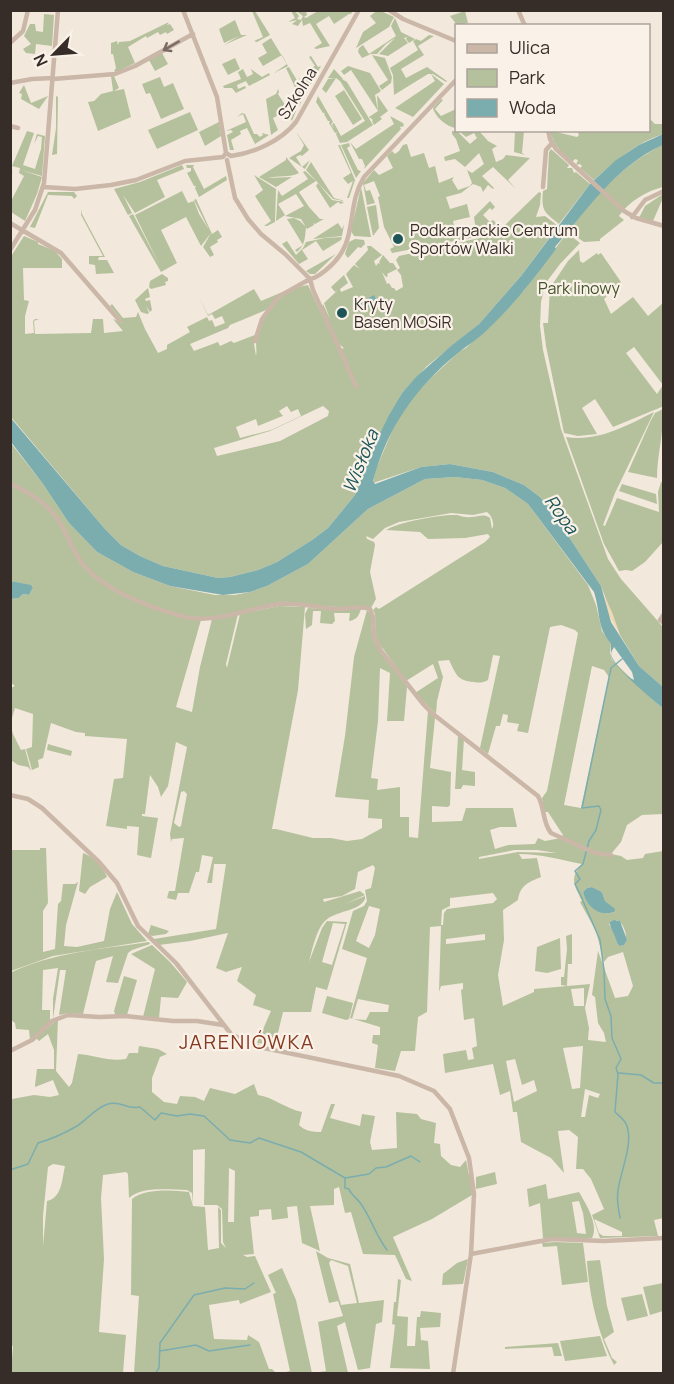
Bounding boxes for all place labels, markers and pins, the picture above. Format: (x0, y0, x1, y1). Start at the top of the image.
place label: Podkarpackie Centrum Sportów Walki (410, 219, 578, 259)
marker: Podkarpackie Centrum Sportów Walki (391, 232, 405, 246)
place label: Kryty Basen MOSiR (354, 293, 452, 333)
marker: Kryty Basen MOSiR (335, 306, 349, 320)

